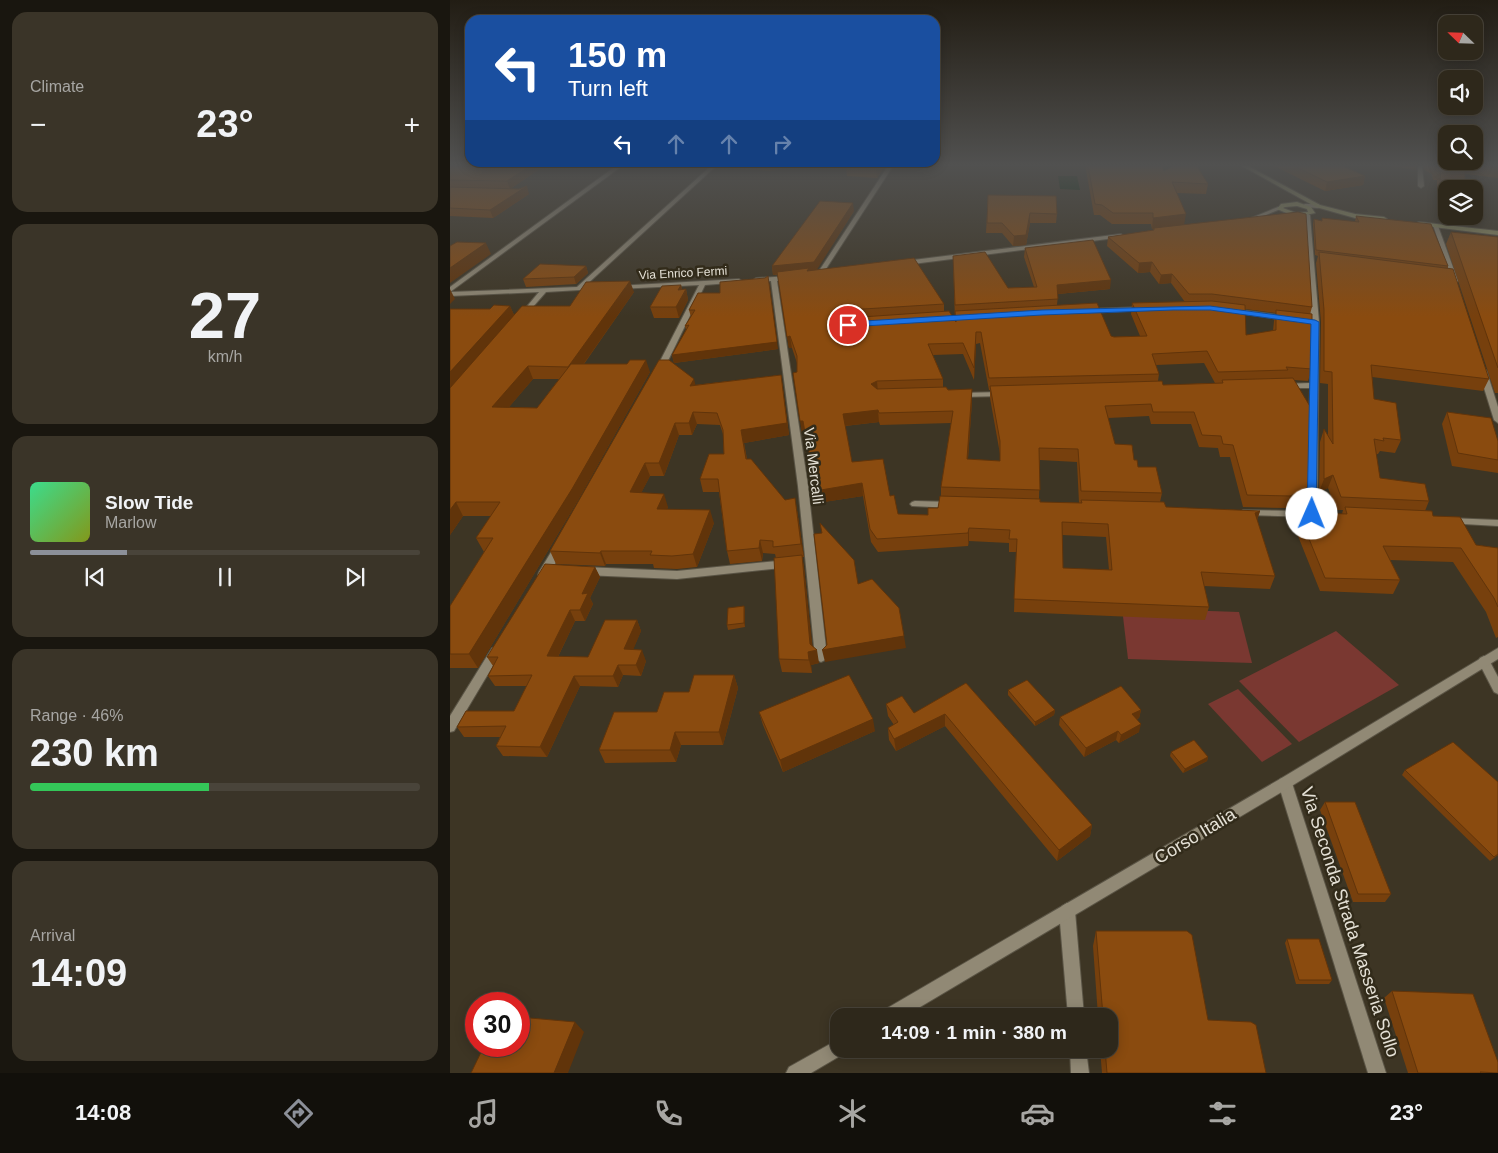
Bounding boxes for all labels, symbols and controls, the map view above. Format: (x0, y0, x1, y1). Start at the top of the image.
north arrow (1438, 15, 1482, 60)
map controls (1438, 15, 1483, 225)
icon: left (485, 35, 550, 100)
text: 150 m (568, 35, 667, 74)
button: sound (1438, 70, 1483, 115)
text: Turn left (568, 76, 648, 101)
text: Climate (30, 78, 84, 95)
text: 23° (196, 103, 254, 145)
text: − (30, 109, 46, 140)
text: + (404, 109, 420, 140)
button: search (1438, 125, 1483, 170)
icon: left (609, 130, 637, 158)
icon: ahead (662, 130, 690, 158)
icon: ahead (715, 130, 743, 158)
icon: right (768, 130, 796, 158)
button: layers (1438, 180, 1483, 225)
street label: Via Enrico Fermi (638, 264, 728, 282)
text: 27 (189, 279, 261, 352)
pin (827, 304, 869, 346)
icon: arrive (834, 311, 862, 339)
text: km/h (208, 348, 242, 365)
street label: Via Mercalli (801, 427, 827, 505)
position arrow (1285, 487, 1337, 539)
text: Slow Tide (105, 492, 193, 513)
text: Marlow (105, 514, 157, 531)
icon: previous (81, 563, 109, 591)
icon: pause (211, 563, 239, 591)
icon: next (341, 563, 369, 591)
text: Range · 46% (30, 707, 123, 724)
text: 230 km (30, 732, 159, 774)
street label: Via Seconda Strada Masseria Sollo (1297, 784, 1403, 1060)
street label: Corso Italia (1151, 803, 1240, 868)
text: Arrival (30, 927, 75, 944)
text: 14:09 (30, 952, 127, 994)
speed limit sign: 30 (465, 992, 530, 1057)
text: 14:09 · 1 min · 380 m (881, 1022, 1067, 1043)
icon: directions (281, 1096, 316, 1131)
icon: music (466, 1096, 501, 1131)
icon: phone (651, 1096, 686, 1131)
icon: climate (835, 1096, 870, 1131)
icon: car (1020, 1096, 1055, 1131)
icon: filters (1205, 1096, 1240, 1131)
text: 14:08 (75, 1100, 131, 1125)
text: 23° (1390, 1100, 1423, 1125)

